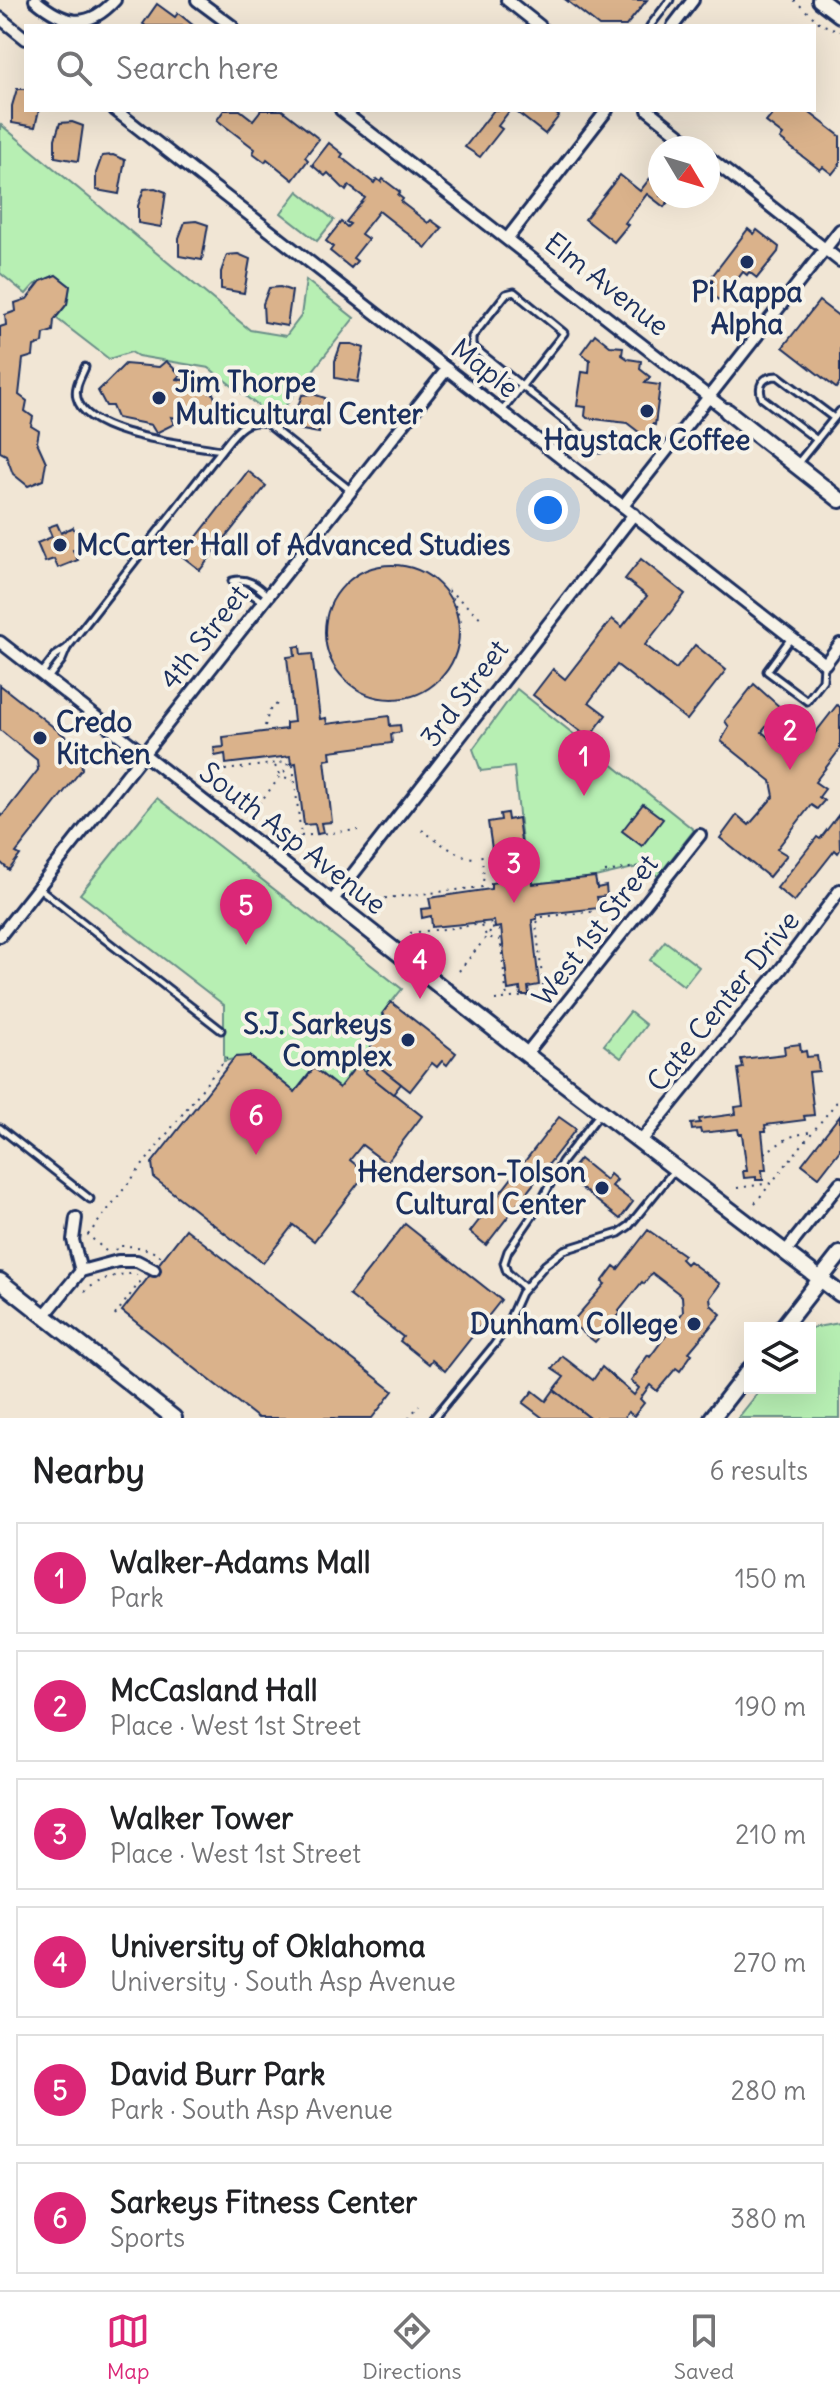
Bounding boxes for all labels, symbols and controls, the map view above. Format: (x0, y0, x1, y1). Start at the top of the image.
search box (24, 24, 816, 112)
icon: search (52, 46, 96, 90)
text: Search here (116, 49, 279, 87)
north arrow (648, 136, 720, 208)
street label: Elm Avenue (538, 224, 676, 344)
marker: Pi Kappa Alpha (738, 253, 756, 271)
place label: Pi Kappa Alpha (692, 274, 802, 342)
street label: Maple (444, 330, 526, 406)
place label: Jim Thorpe Multicultural Center (175, 364, 424, 432)
marker: Jim Thorpe Multicultural Center (150, 389, 168, 407)
marker: Haystack Coffee (638, 402, 656, 420)
place label: Haystack Coffee (544, 422, 750, 458)
your location (528, 490, 568, 530)
place label: McCarter Hall of Advanced Studies (76, 527, 511, 563)
marker: McCarter Hall of Advanced Studies (51, 536, 69, 554)
street label: 4th Street (152, 577, 256, 697)
street label: 3rd Street (412, 632, 516, 754)
place label: Credo Kitchen (56, 704, 151, 772)
pin: 2 (764, 704, 816, 770)
marker: Credo Kitchen (31, 729, 49, 747)
pin: 1 (558, 730, 610, 796)
street label: South Asp Avenue (192, 754, 394, 922)
pin: 3 (488, 837, 540, 903)
street label: West 1st Street (524, 847, 666, 1013)
pin: 5 (220, 879, 272, 945)
street label: Cate Center Drive (639, 903, 807, 1099)
pin: 4 (394, 933, 446, 999)
place label: S.J. Sarkeys Complex (243, 1006, 392, 1074)
marker: S.J. Sarkeys Complex (399, 1031, 417, 1049)
pin: 6 (230, 1089, 282, 1155)
place label: Henderson-Tolson Cultural Center (357, 1154, 587, 1222)
marker: Henderson-Tolson Cultural Center (593, 1179, 611, 1197)
place label: Dunham College (470, 1306, 678, 1342)
marker: Dunham College (685, 1315, 703, 1333)
map controls (744, 1322, 816, 1394)
button: layers (744, 1322, 816, 1394)
text: Nearby (32, 1449, 145, 1492)
text: 6 results (710, 1454, 808, 1487)
text: Walker-Adams Mall (110, 1543, 370, 1581)
text: 1 (55, 1562, 65, 1595)
text: 150 m (735, 1562, 806, 1595)
text: Park (110, 1581, 164, 1614)
text: McCasland Hall (110, 1671, 317, 1709)
text: 2 (53, 1690, 67, 1723)
text: 190 m (735, 1690, 806, 1723)
text: Place · West 1st Street (110, 1709, 361, 1742)
text: Walker Tower (110, 1799, 293, 1837)
text: 3 (53, 1818, 67, 1851)
text: 210 m (735, 1818, 806, 1851)
text: Place · West 1st Street (110, 1837, 361, 1870)
text: University of Oklahoma (110, 1927, 426, 1965)
text: 4 (52, 1946, 68, 1979)
text: 270 m (733, 1946, 806, 1979)
text: University · South Asp Avenue (110, 1965, 456, 1998)
text: David Burr Park (110, 2055, 325, 2093)
text: 5 (53, 2074, 67, 2107)
text: 280 m (731, 2074, 806, 2107)
text: Park · South Asp Avenue (110, 2093, 393, 2126)
text: Sarkeys Fitness Center (110, 2183, 417, 2221)
text: 6 (52, 2202, 68, 2235)
text: 380 m (730, 2202, 806, 2235)
text: Sports (110, 2221, 185, 2254)
tab: Map (106, 2309, 150, 2385)
tab: Directions (362, 2309, 462, 2385)
tab: Saved (674, 2309, 734, 2385)

